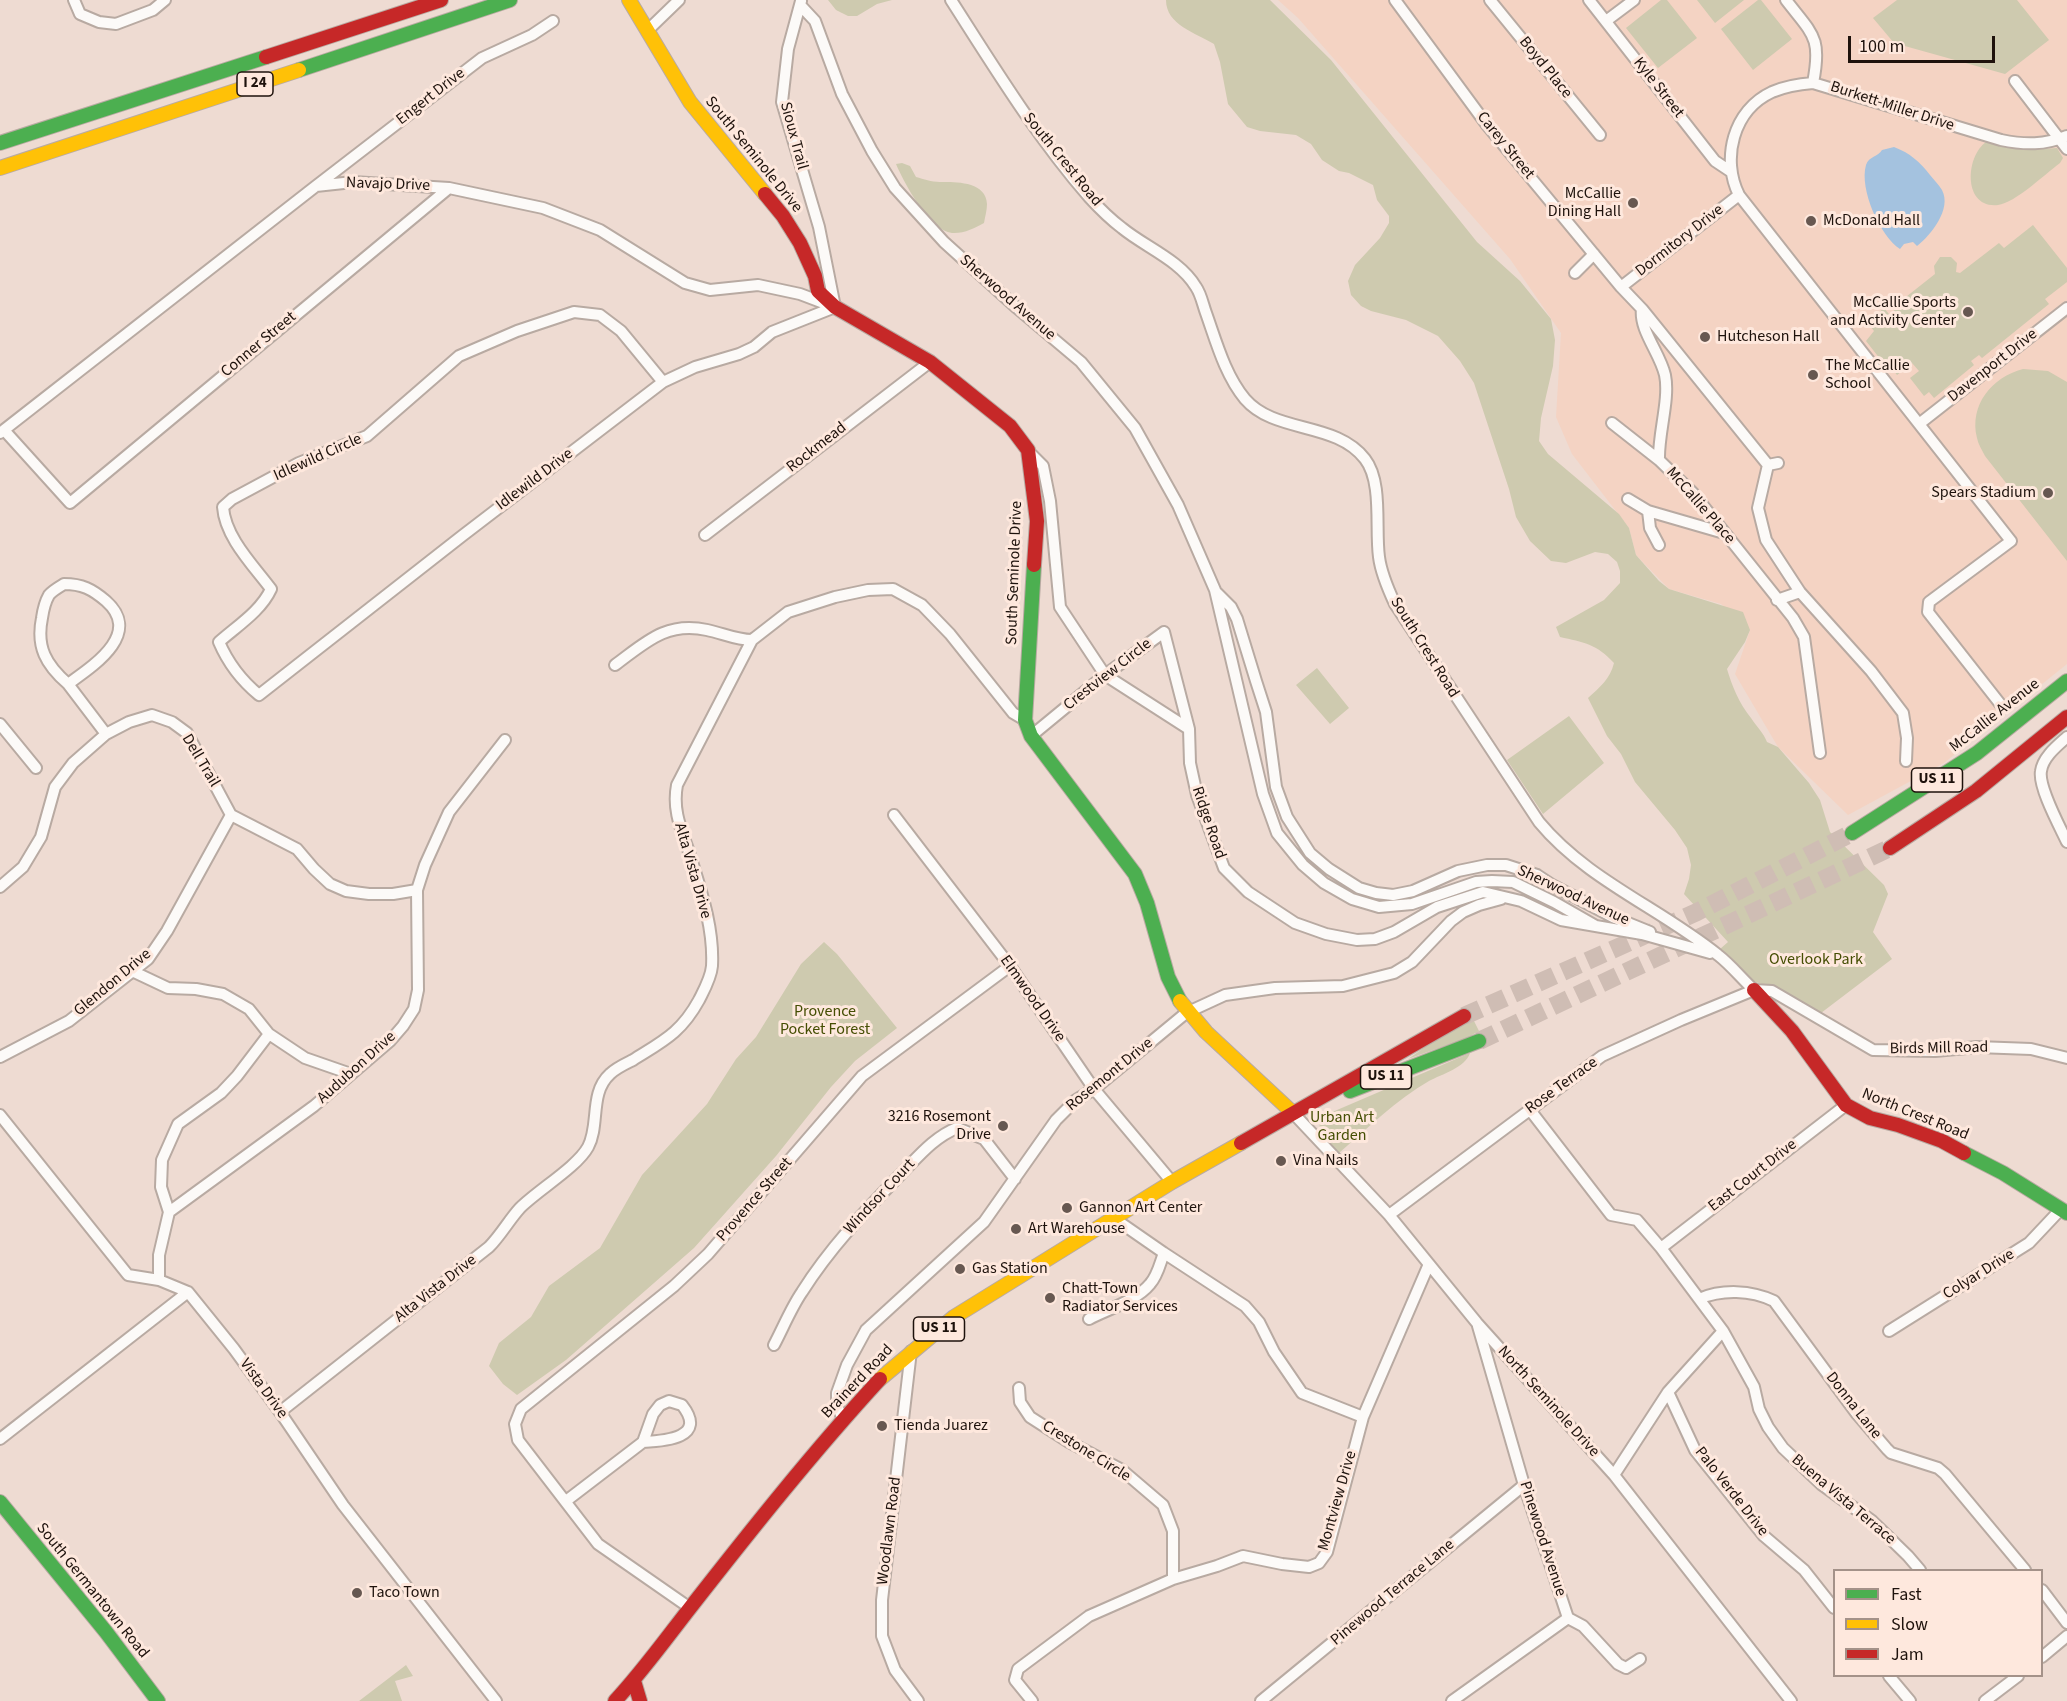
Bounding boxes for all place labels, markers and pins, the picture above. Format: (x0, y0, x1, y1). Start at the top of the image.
place label: McCallie Dining Hall (1548, 184, 1621, 222)
marker: McCallie Dining Hall (1626, 196, 1640, 210)
place label: McDonald Hall (1823, 211, 1920, 231)
marker: McDonald Hall (1804, 214, 1818, 228)
place label: McCallie Sports and Activity Center (1830, 293, 1956, 331)
marker: McCallie Sports and Activity Center (1961, 305, 1975, 319)
place label: Hutcheson Hall (1717, 327, 1819, 347)
marker: Hutcheson Hall (1698, 330, 1712, 344)
place label: The McCallie School (1825, 356, 1910, 394)
marker: The McCallie School (1806, 368, 1820, 382)
place label: Spears Stadium (1931, 483, 2036, 503)
marker: Spears Stadium (2041, 486, 2055, 500)
place label: 3216 Rosemont Drive (888, 1107, 991, 1145)
marker: 3216 Rosemont Drive (996, 1119, 1010, 1133)
place label: Vina Nails (1293, 1151, 1358, 1171)
marker: Vina Nails (1274, 1154, 1288, 1168)
place label: Gannon Art Center (1079, 1198, 1202, 1218)
marker: Gannon Art Center (1060, 1201, 1074, 1215)
place label: Art Warehouse (1028, 1219, 1125, 1239)
marker: Art Warehouse (1009, 1222, 1023, 1236)
place label: Gas Station (972, 1259, 1048, 1279)
marker: Gas Station (953, 1262, 967, 1276)
place label: Chatt-Town Radiator Services (1062, 1279, 1178, 1317)
marker: Chatt-Town Radiator Services (1043, 1291, 1057, 1305)
place label: Tienda Juarez (894, 1416, 988, 1436)
marker: Tienda Juarez (875, 1419, 889, 1433)
place label: Taco Town (369, 1583, 440, 1603)
marker: Taco Town (350, 1586, 364, 1600)

